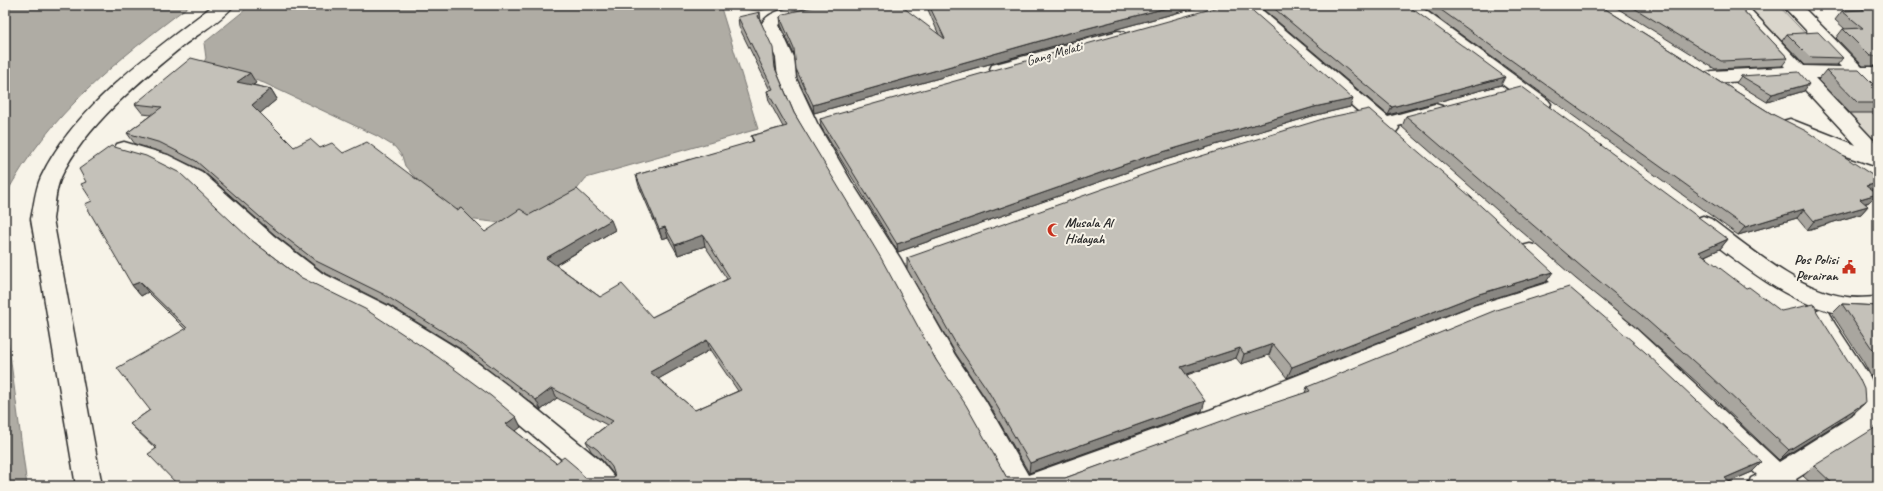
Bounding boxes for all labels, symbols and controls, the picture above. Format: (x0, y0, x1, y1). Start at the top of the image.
street label: Gang Melati (1024, 37, 1086, 70)
place label: Musala Al Hidayah (1065, 214, 1115, 247)
mosque icon: Musala Al Hidayah (1046, 222, 1062, 238)
place label: Pos Polisi Perairan (1794, 251, 1840, 284)
public building icon: Pos Polisi Perairan (1841, 259, 1857, 275)

